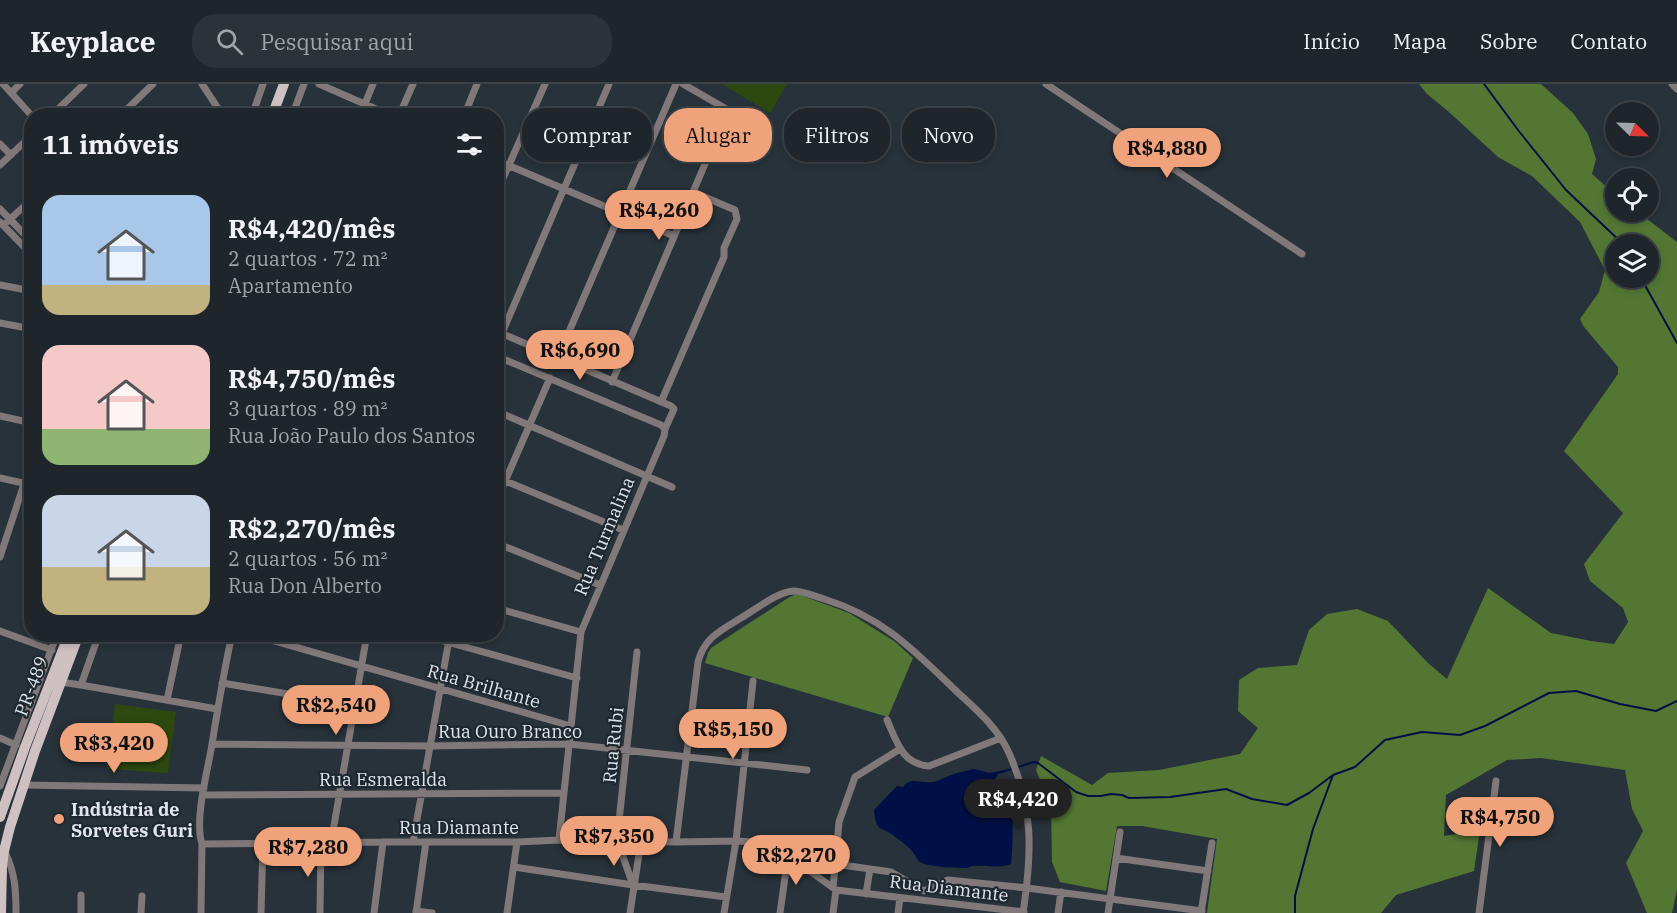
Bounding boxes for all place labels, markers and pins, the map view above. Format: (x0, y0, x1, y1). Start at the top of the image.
pin: R$4,880 (1112, 128, 1222, 179)
pin: R$4,260 (604, 190, 714, 241)
pin: R$6,690 (525, 330, 635, 381)
pin: R$2,540 (281, 685, 391, 736)
pin: R$5,150 (678, 709, 788, 760)
pin: R$3,420 (59, 723, 169, 774)
pin: R$4,420 (963, 779, 1073, 830)
pin: R$4,750 (1445, 797, 1555, 848)
place label: Indústria de Sorvetes Guri (71, 798, 193, 842)
marker: Indústria de Sorvetes Guri (52, 812, 66, 826)
pin: R$7,350 (559, 816, 669, 867)
pin: R$7,280 (253, 827, 363, 878)
pin: R$2,270 (741, 835, 851, 886)

